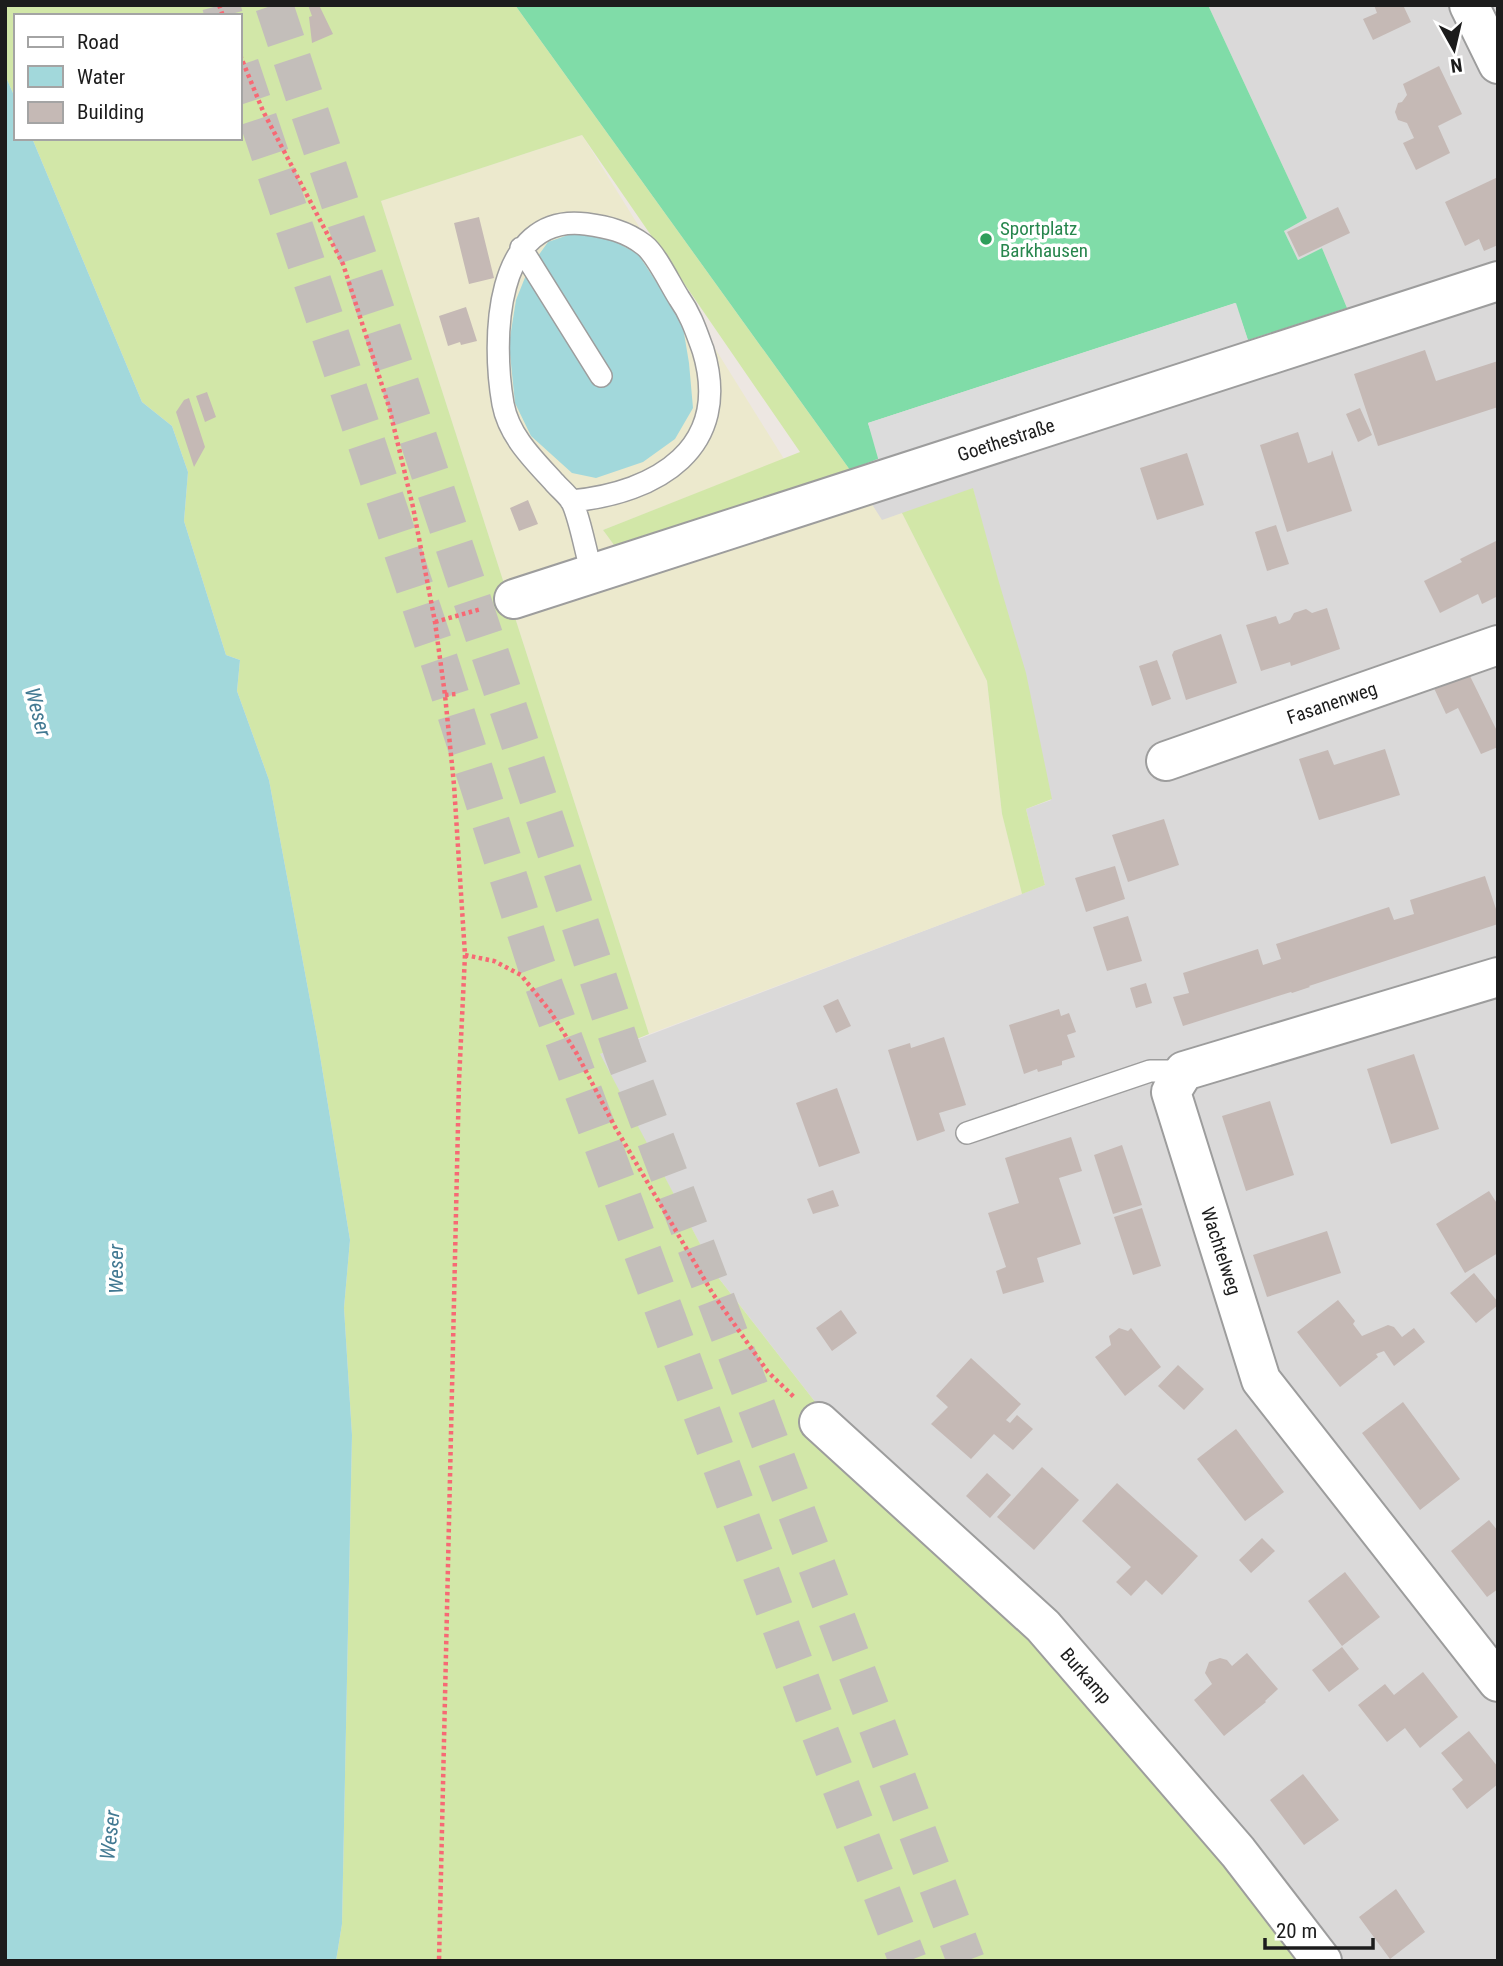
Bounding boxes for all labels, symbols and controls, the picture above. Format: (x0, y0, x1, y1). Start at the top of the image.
legend (14, 14, 242, 140)
north arrow (1419, 14, 1489, 84)
text: Road (77, 30, 119, 54)
text: N (1449, 53, 1464, 78)
text: Water (77, 65, 125, 89)
text: Building (77, 100, 144, 124)
place label: Sportplatz Barkhausen (1000, 217, 1088, 262)
marker: Sportplatz Barkhausen (978, 231, 994, 247)
street label: Goethestraße (954, 413, 1058, 467)
street label: Fasanenweg (1284, 677, 1380, 729)
water label: Weser (20, 685, 56, 740)
street label: Wachtelweg (1196, 1204, 1246, 1298)
water label: Weser (104, 1243, 128, 1294)
street label: Burkamp (1055, 1643, 1117, 1709)
water label: Weser (95, 1808, 125, 1861)
scale bar (1265, 1906, 1374, 1950)
text: 20 m (1276, 1919, 1317, 1943)

